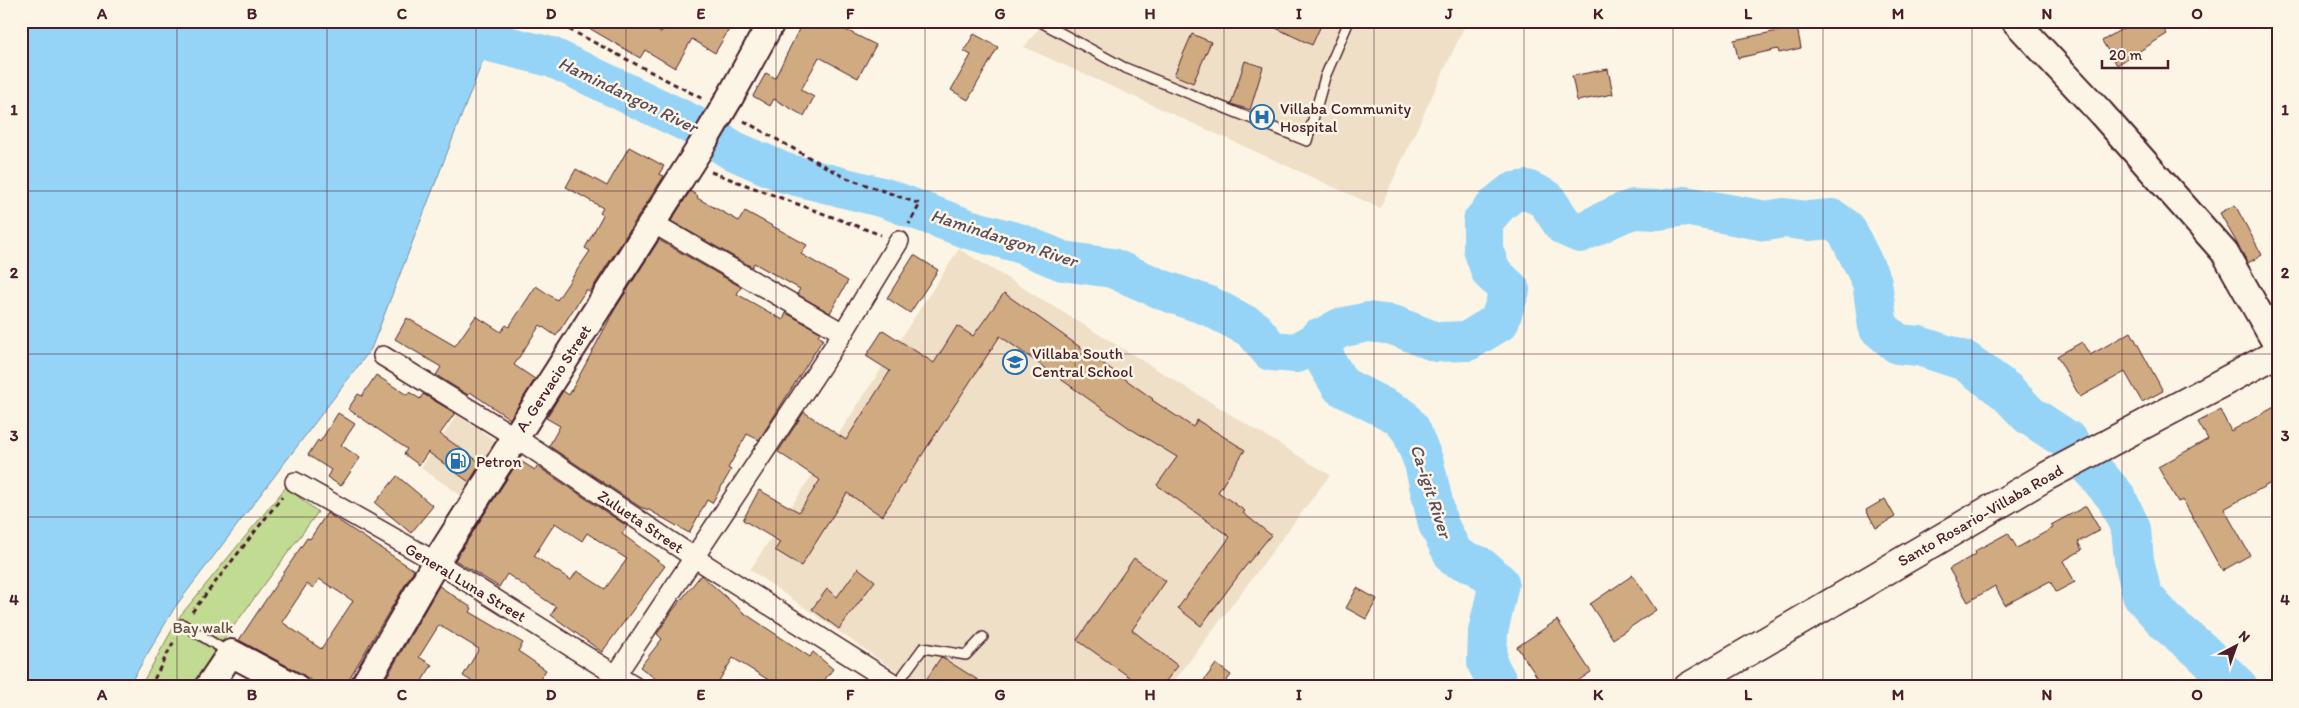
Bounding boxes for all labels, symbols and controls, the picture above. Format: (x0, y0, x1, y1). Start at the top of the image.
text: A (96, 4, 108, 23)
text: B (247, 4, 258, 23)
text: C (397, 4, 408, 23)
text: D (546, 4, 557, 23)
text: E (697, 4, 706, 23)
text: F (846, 4, 855, 23)
text: G (994, 4, 1006, 23)
text: H (1144, 4, 1156, 23)
text: I (1296, 4, 1302, 23)
text: J (1444, 4, 1453, 23)
text: K (1593, 4, 1604, 23)
text: L (1744, 4, 1753, 23)
text: M (1892, 4, 1904, 23)
text: N (2042, 4, 2052, 23)
text: O (2191, 4, 2203, 23)
scale bar (2102, 38, 2168, 70)
text: 20 m (2109, 46, 2143, 64)
water label: Hamindangon River (555, 52, 703, 139)
place label: Villaba Community Hospital (1280, 99, 1411, 136)
text: 1 (10, 100, 18, 119)
text: 1 (2281, 100, 2289, 119)
hospital icon: Villaba Community Hospital (1249, 104, 1275, 130)
water label: Hamindangon River (928, 204, 1082, 273)
text: 2 (10, 263, 19, 282)
text: 2 (2281, 263, 2290, 282)
street label: A. Gervacio Street (512, 321, 595, 435)
place label: Villaba South Central School (1032, 344, 1133, 381)
school or university icon: Villaba South Central School (1002, 349, 1028, 375)
text: 3 (10, 426, 19, 445)
text: 3 (2281, 426, 2290, 445)
water label: Ca-igit River (1406, 442, 1457, 542)
fuel station icon: Petron (445, 448, 471, 474)
place label: Petron (476, 452, 522, 471)
street label: Santo Rosario-Villaba Road (1894, 460, 2067, 571)
street label: Zulueta Street (594, 486, 687, 557)
street label: General Luna Street (402, 539, 530, 626)
text: 4 (9, 590, 19, 609)
text: 4 (2280, 590, 2290, 609)
park label: Bay walk (172, 618, 234, 637)
north arrow (2212, 620, 2262, 670)
text: N (2235, 627, 2253, 646)
text: A (96, 685, 108, 704)
text: B (247, 685, 258, 704)
text: C (397, 685, 408, 704)
text: D (546, 685, 557, 704)
text: E (697, 685, 706, 704)
text: F (846, 685, 855, 704)
text: G (994, 685, 1006, 704)
text: H (1144, 685, 1156, 704)
text: I (1296, 685, 1302, 704)
text: J (1444, 685, 1453, 704)
text: K (1593, 685, 1604, 704)
text: L (1744, 685, 1753, 704)
text: M (1892, 685, 1904, 704)
text: N (2042, 685, 2052, 704)
text: O (2191, 685, 2203, 704)

